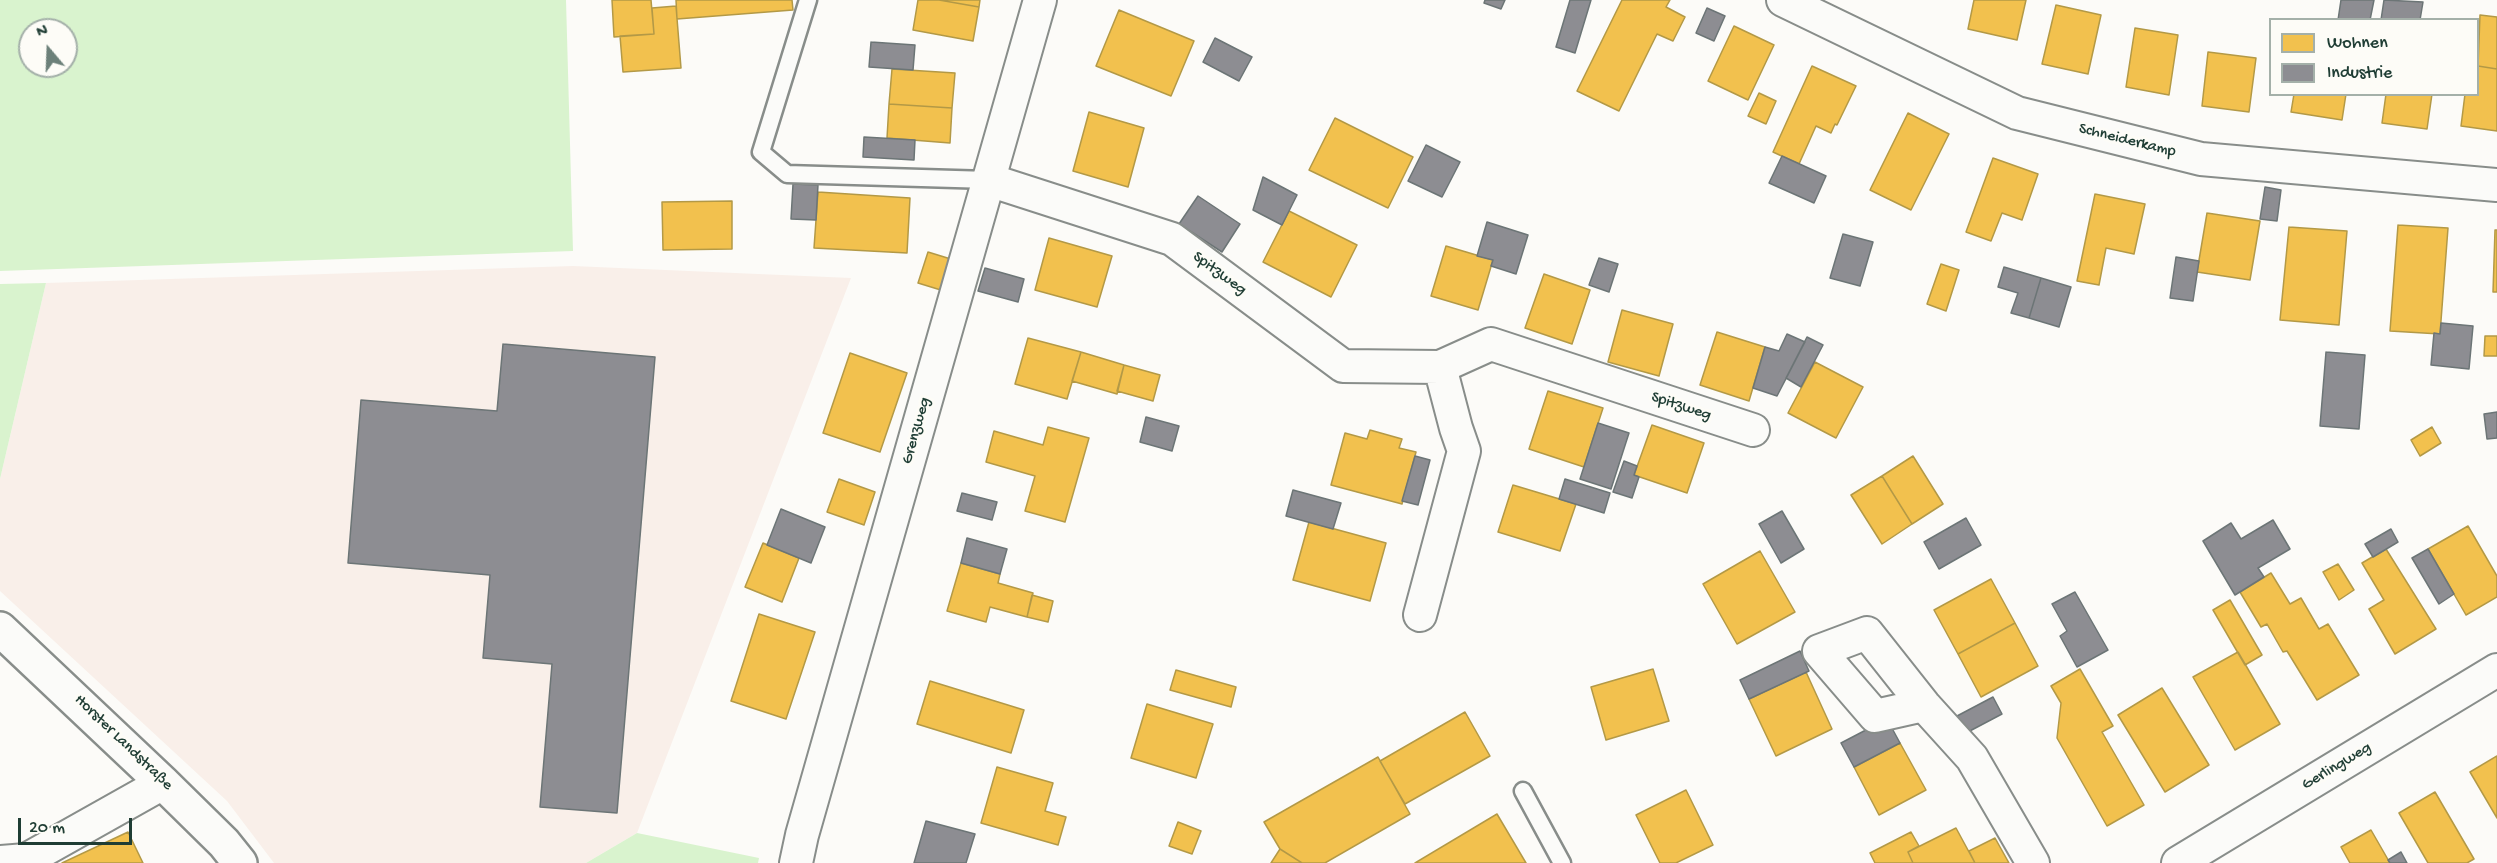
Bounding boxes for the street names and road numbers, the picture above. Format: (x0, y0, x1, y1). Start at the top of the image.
street label: Schneiderkamp (2076, 120, 2178, 162)
street label: Spitzweg (1188, 248, 1250, 300)
street label: Spitzweg (1648, 388, 1714, 426)
street label: Grenzweg (898, 395, 936, 467)
street label: Horster Landstraße (70, 691, 176, 795)
street label: Gerlingweg (2299, 739, 2375, 795)

